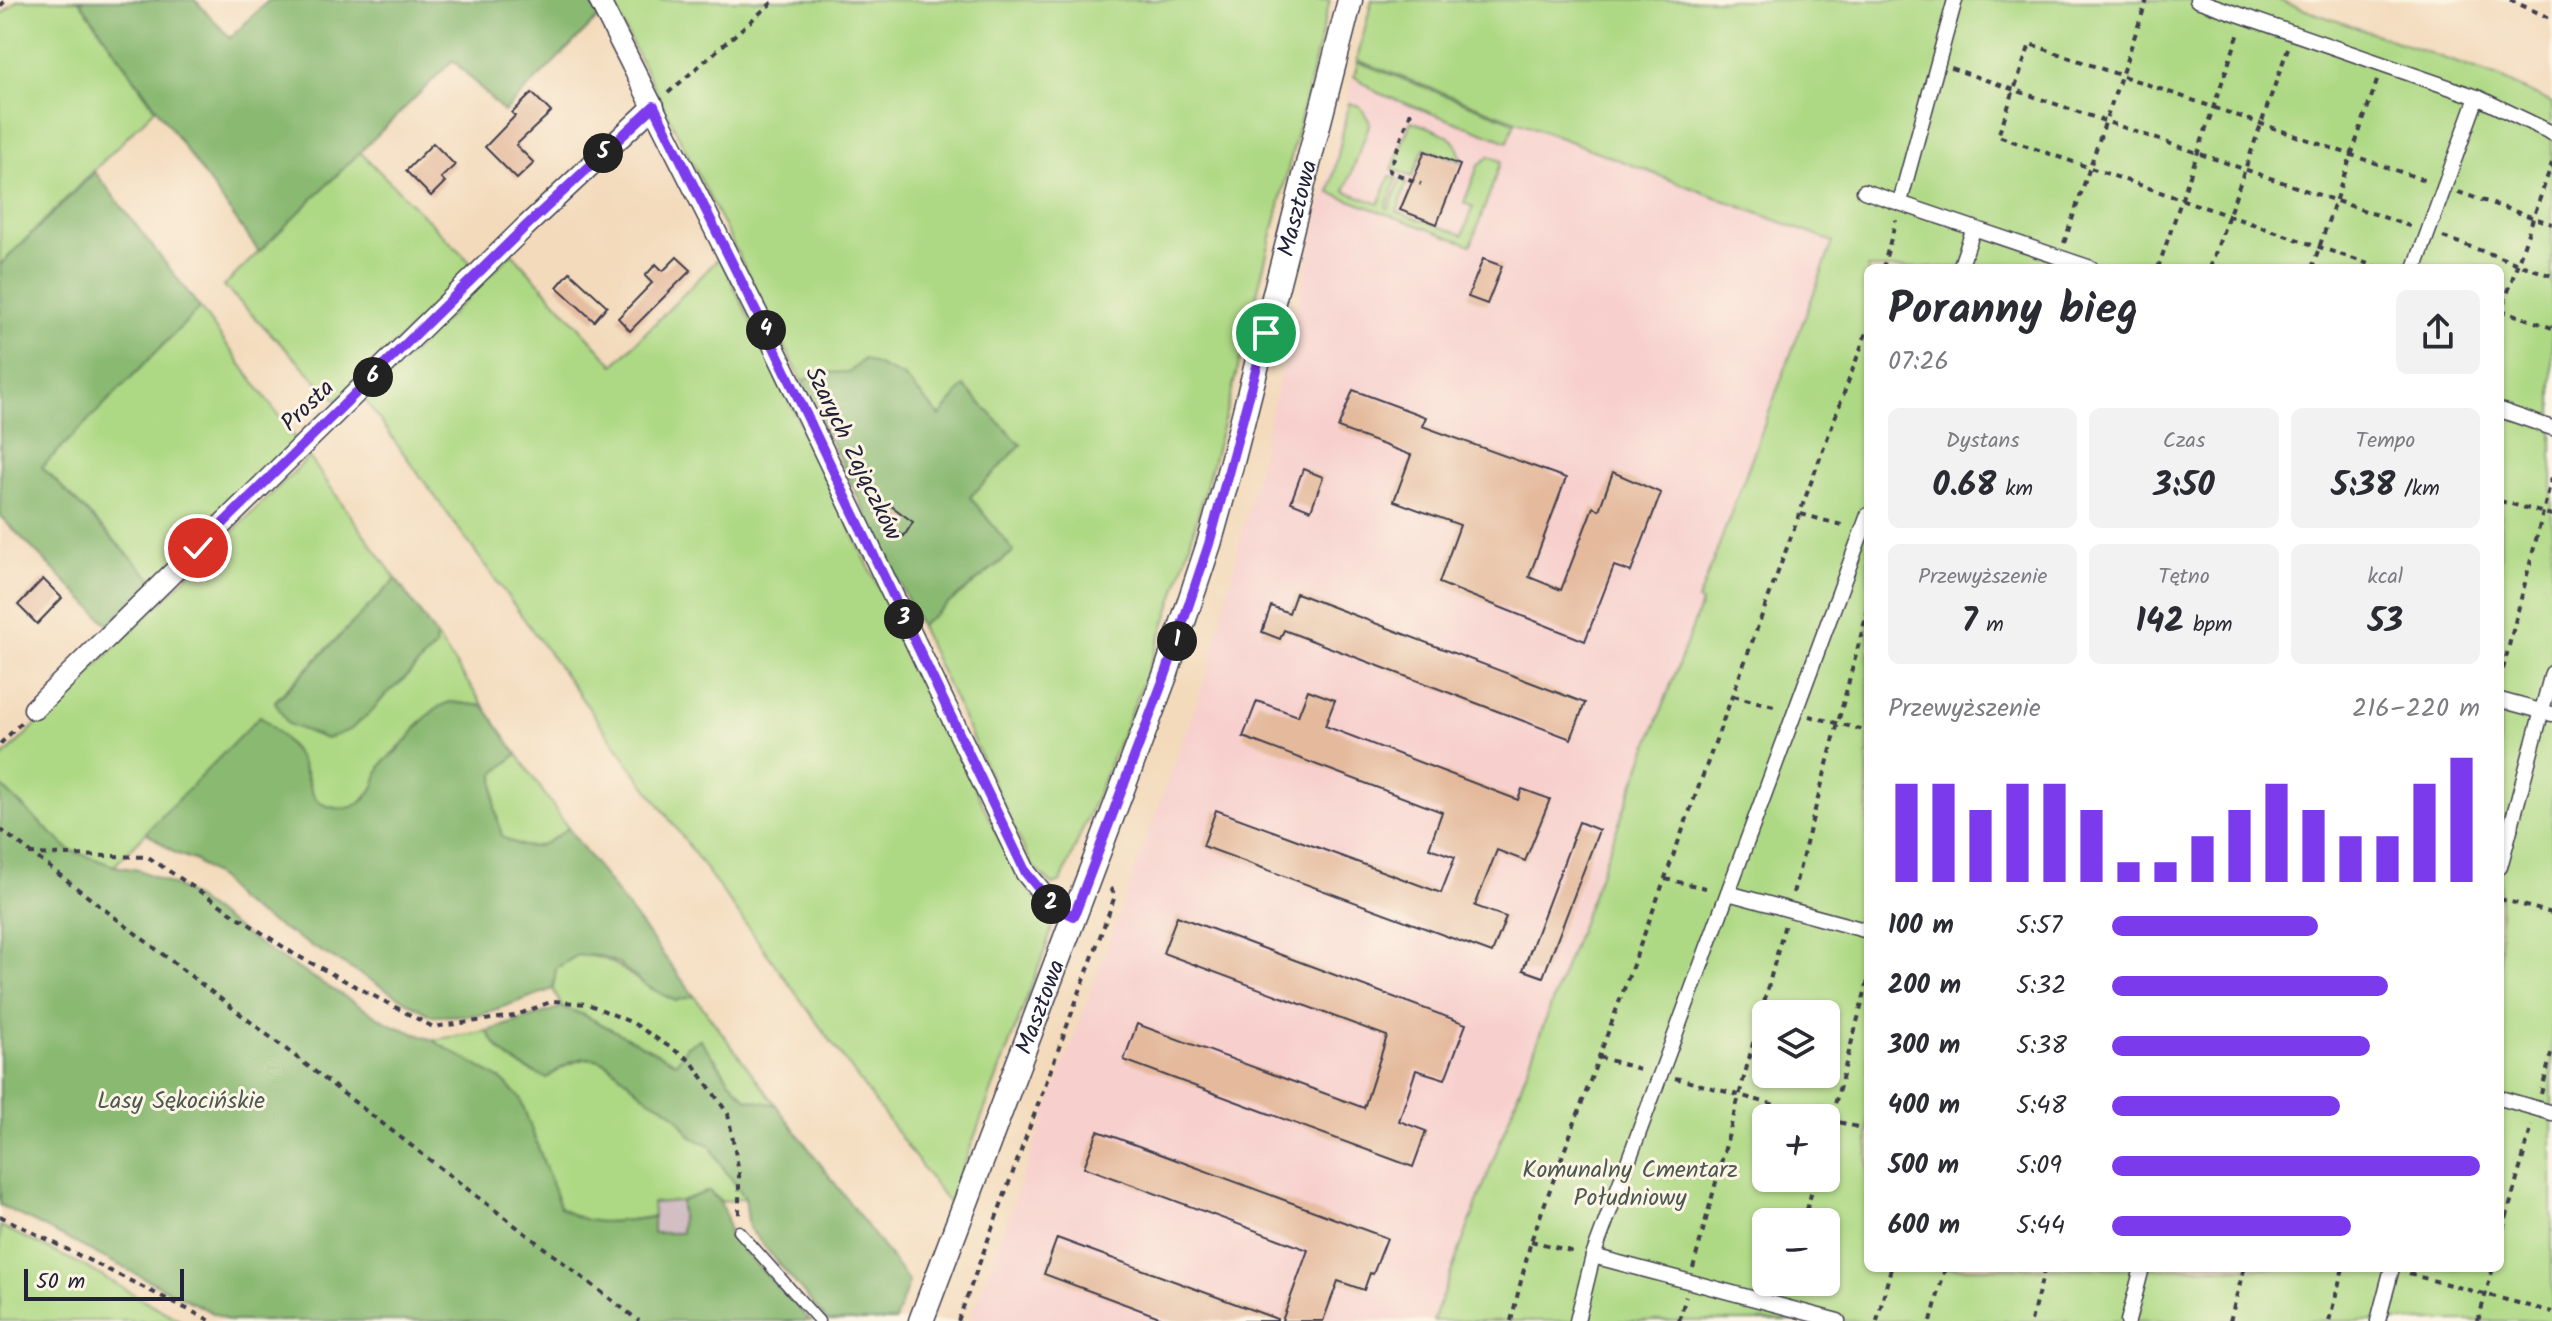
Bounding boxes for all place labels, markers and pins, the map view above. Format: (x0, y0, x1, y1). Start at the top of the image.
pin: 5 (583, 133, 623, 173)
pin (1232, 299, 1300, 367)
pin: 4 (746, 310, 786, 350)
pin: 6 (353, 357, 393, 397)
pin (164, 514, 232, 582)
pin: 3 (884, 599, 924, 639)
pin: 1 (1157, 621, 1197, 661)
pin: 2 (1031, 884, 1071, 924)

